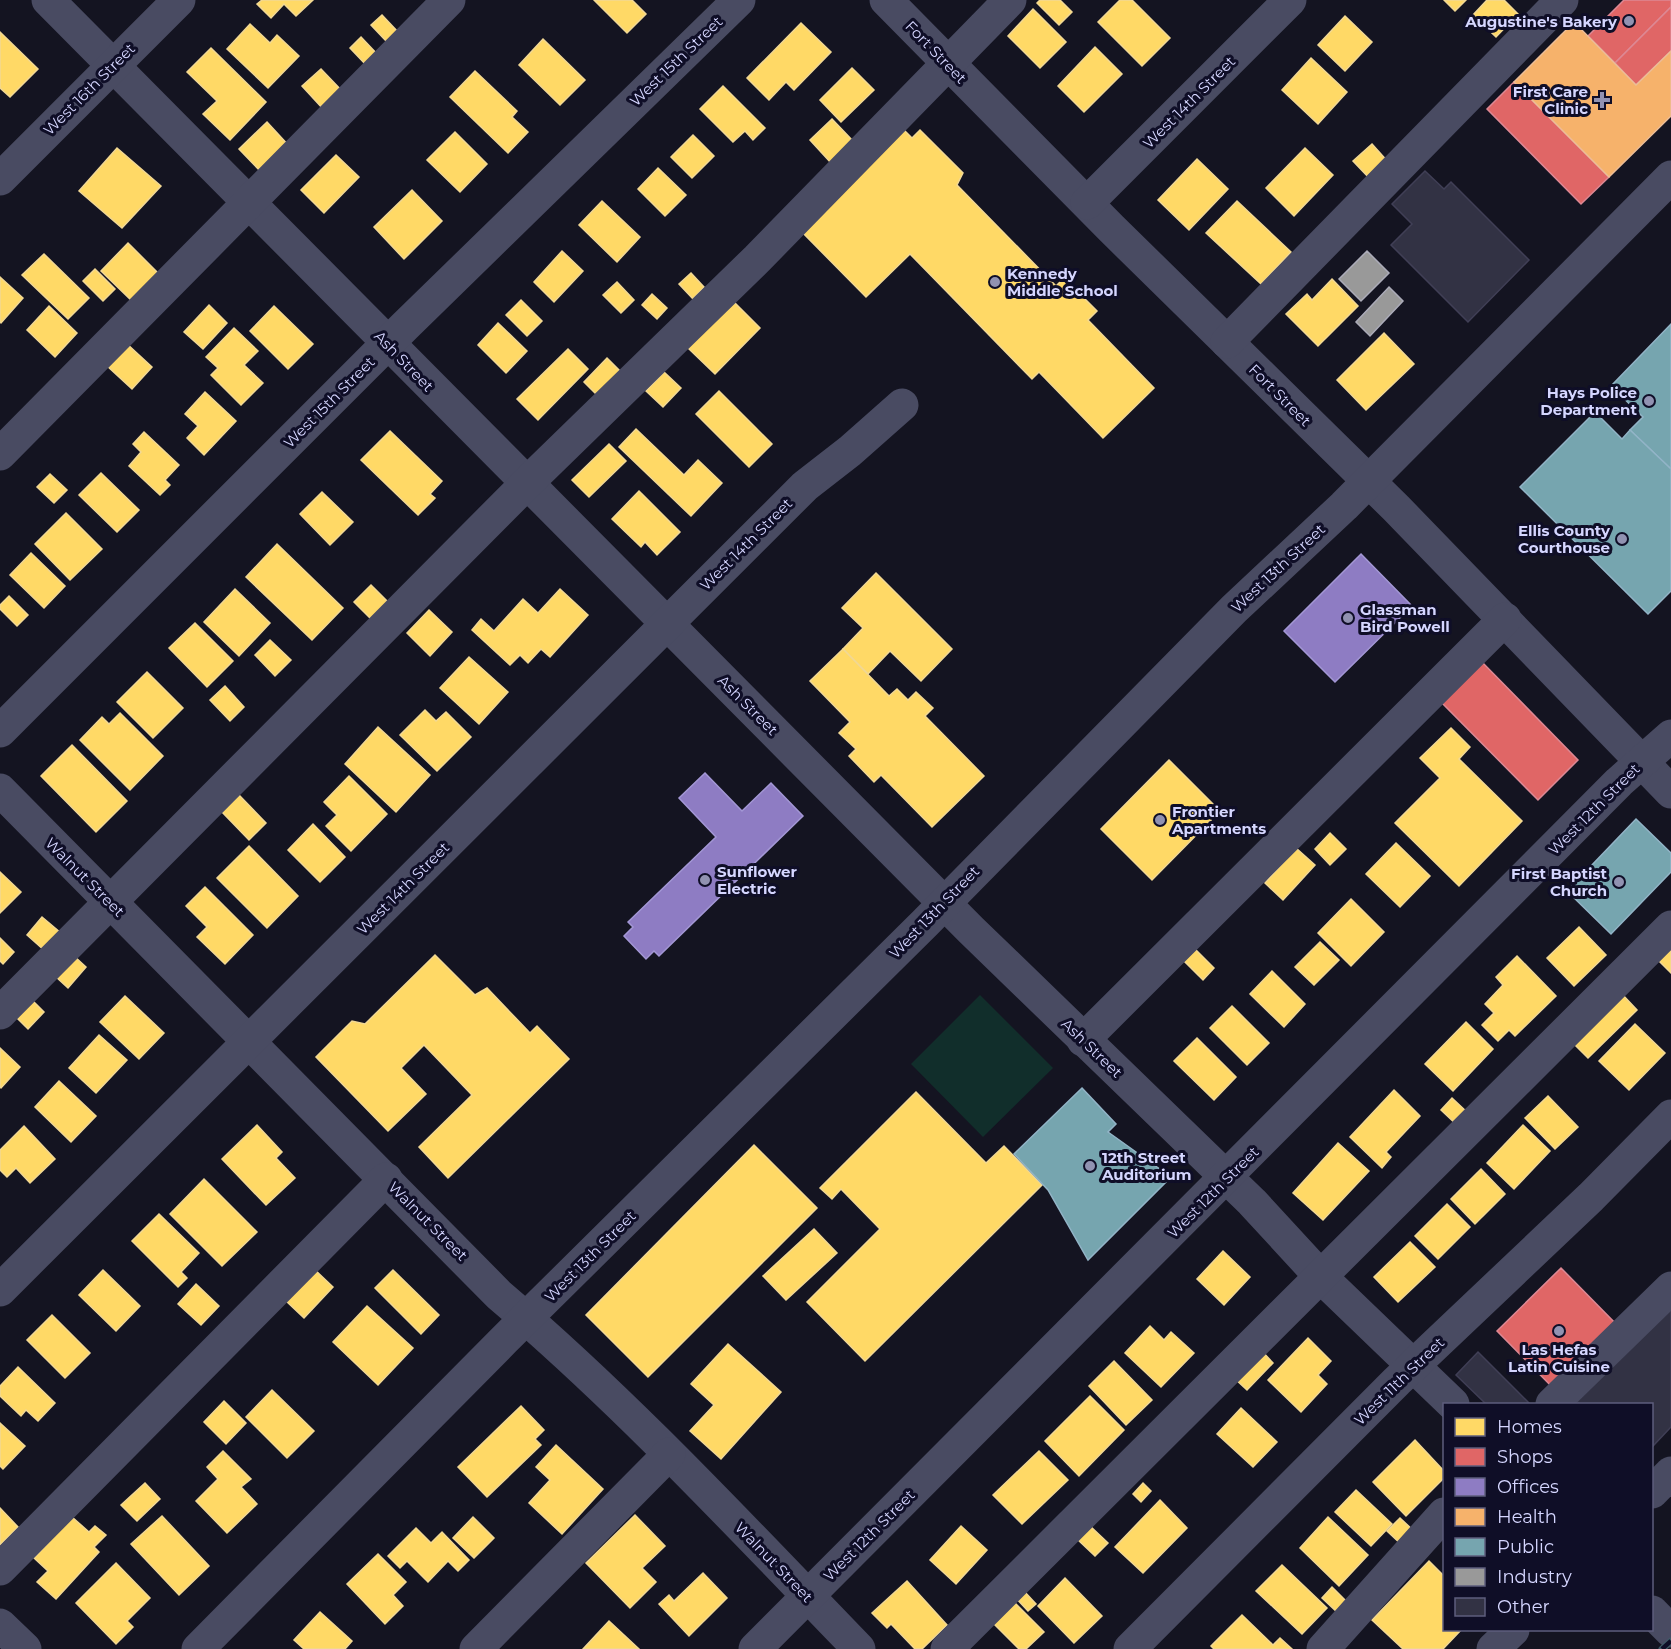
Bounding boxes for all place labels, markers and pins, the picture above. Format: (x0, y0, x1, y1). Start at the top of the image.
place label: Augustine's Bakery (1464, 12, 1618, 31)
marker: Augustine's Bakery (1622, 14, 1636, 28)
place label: First Care Clinic (1513, 82, 1588, 118)
marker: First Care Clinic (1593, 91, 1611, 109)
place label: Kennedy Middle School (1007, 264, 1118, 300)
marker: Kennedy Middle School (988, 275, 1002, 289)
place label: Hays Police Department (1540, 383, 1637, 419)
marker: Hays Police Department (1642, 394, 1656, 408)
place label: Ellis County Courthouse (1518, 521, 1611, 557)
marker: Ellis County Courthouse (1615, 532, 1629, 546)
place label: Glassman Bird Powell (1360, 600, 1450, 636)
marker: Glassman Bird Powell (1341, 611, 1355, 625)
place label: Frontier Apartments (1171, 802, 1266, 838)
marker: Frontier Apartments (1153, 813, 1167, 827)
place label: Sunflower Electric (717, 862, 797, 898)
place label: First Baptist Church (1511, 864, 1607, 900)
marker: Sunflower Electric (698, 873, 712, 887)
marker: First Baptist Church (1612, 875, 1626, 889)
place label: 12th Street Auditorium (1101, 1148, 1192, 1184)
marker: 12th Street Auditorium (1083, 1159, 1097, 1173)
marker: Las Hefas Latin Cuisine (1552, 1324, 1566, 1338)
place label: Las Hefas Latin Cuisine (1508, 1340, 1610, 1376)

